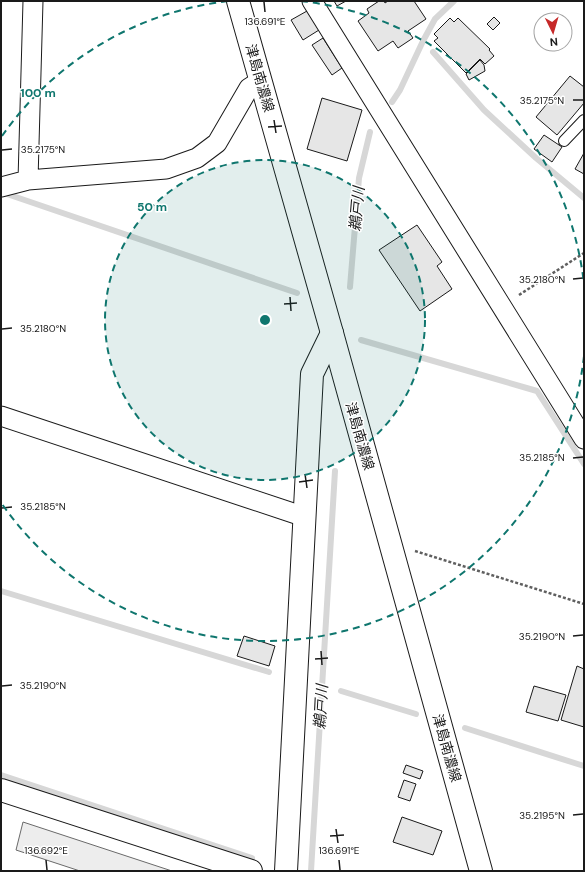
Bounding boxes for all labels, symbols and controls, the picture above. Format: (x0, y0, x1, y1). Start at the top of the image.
north arrow (533, 12, 573, 52)
text: 136.691°E (245, 15, 286, 28)
text: N (549, 35, 558, 49)
street label: 津島南濃線 (242, 42, 278, 114)
text: 100 m (20, 85, 56, 101)
text: 35.2175°N (520, 94, 564, 107)
text: 35.2175°N (21, 143, 65, 156)
water label: 鵜戸川 (345, 184, 369, 232)
text: 50 m (137, 199, 167, 215)
text: 35.2180°N (519, 273, 565, 286)
centre of rings (258, 313, 272, 327)
text: 35.2180°N (20, 322, 66, 335)
street label: 津島南濃線 (342, 400, 378, 472)
text: 35.2185°N (519, 451, 565, 464)
text: 35.2185°N (20, 500, 66, 513)
text: 35.2190°N (519, 630, 565, 643)
text: 35.2190°N (20, 679, 66, 692)
water label: 鵜戸川 (310, 682, 332, 730)
street label: 津島南濃線 (429, 712, 465, 784)
text: 35.2195°N (519, 809, 565, 822)
text: 136.692°E (24, 844, 68, 857)
text: 136.691°E (319, 844, 360, 857)

